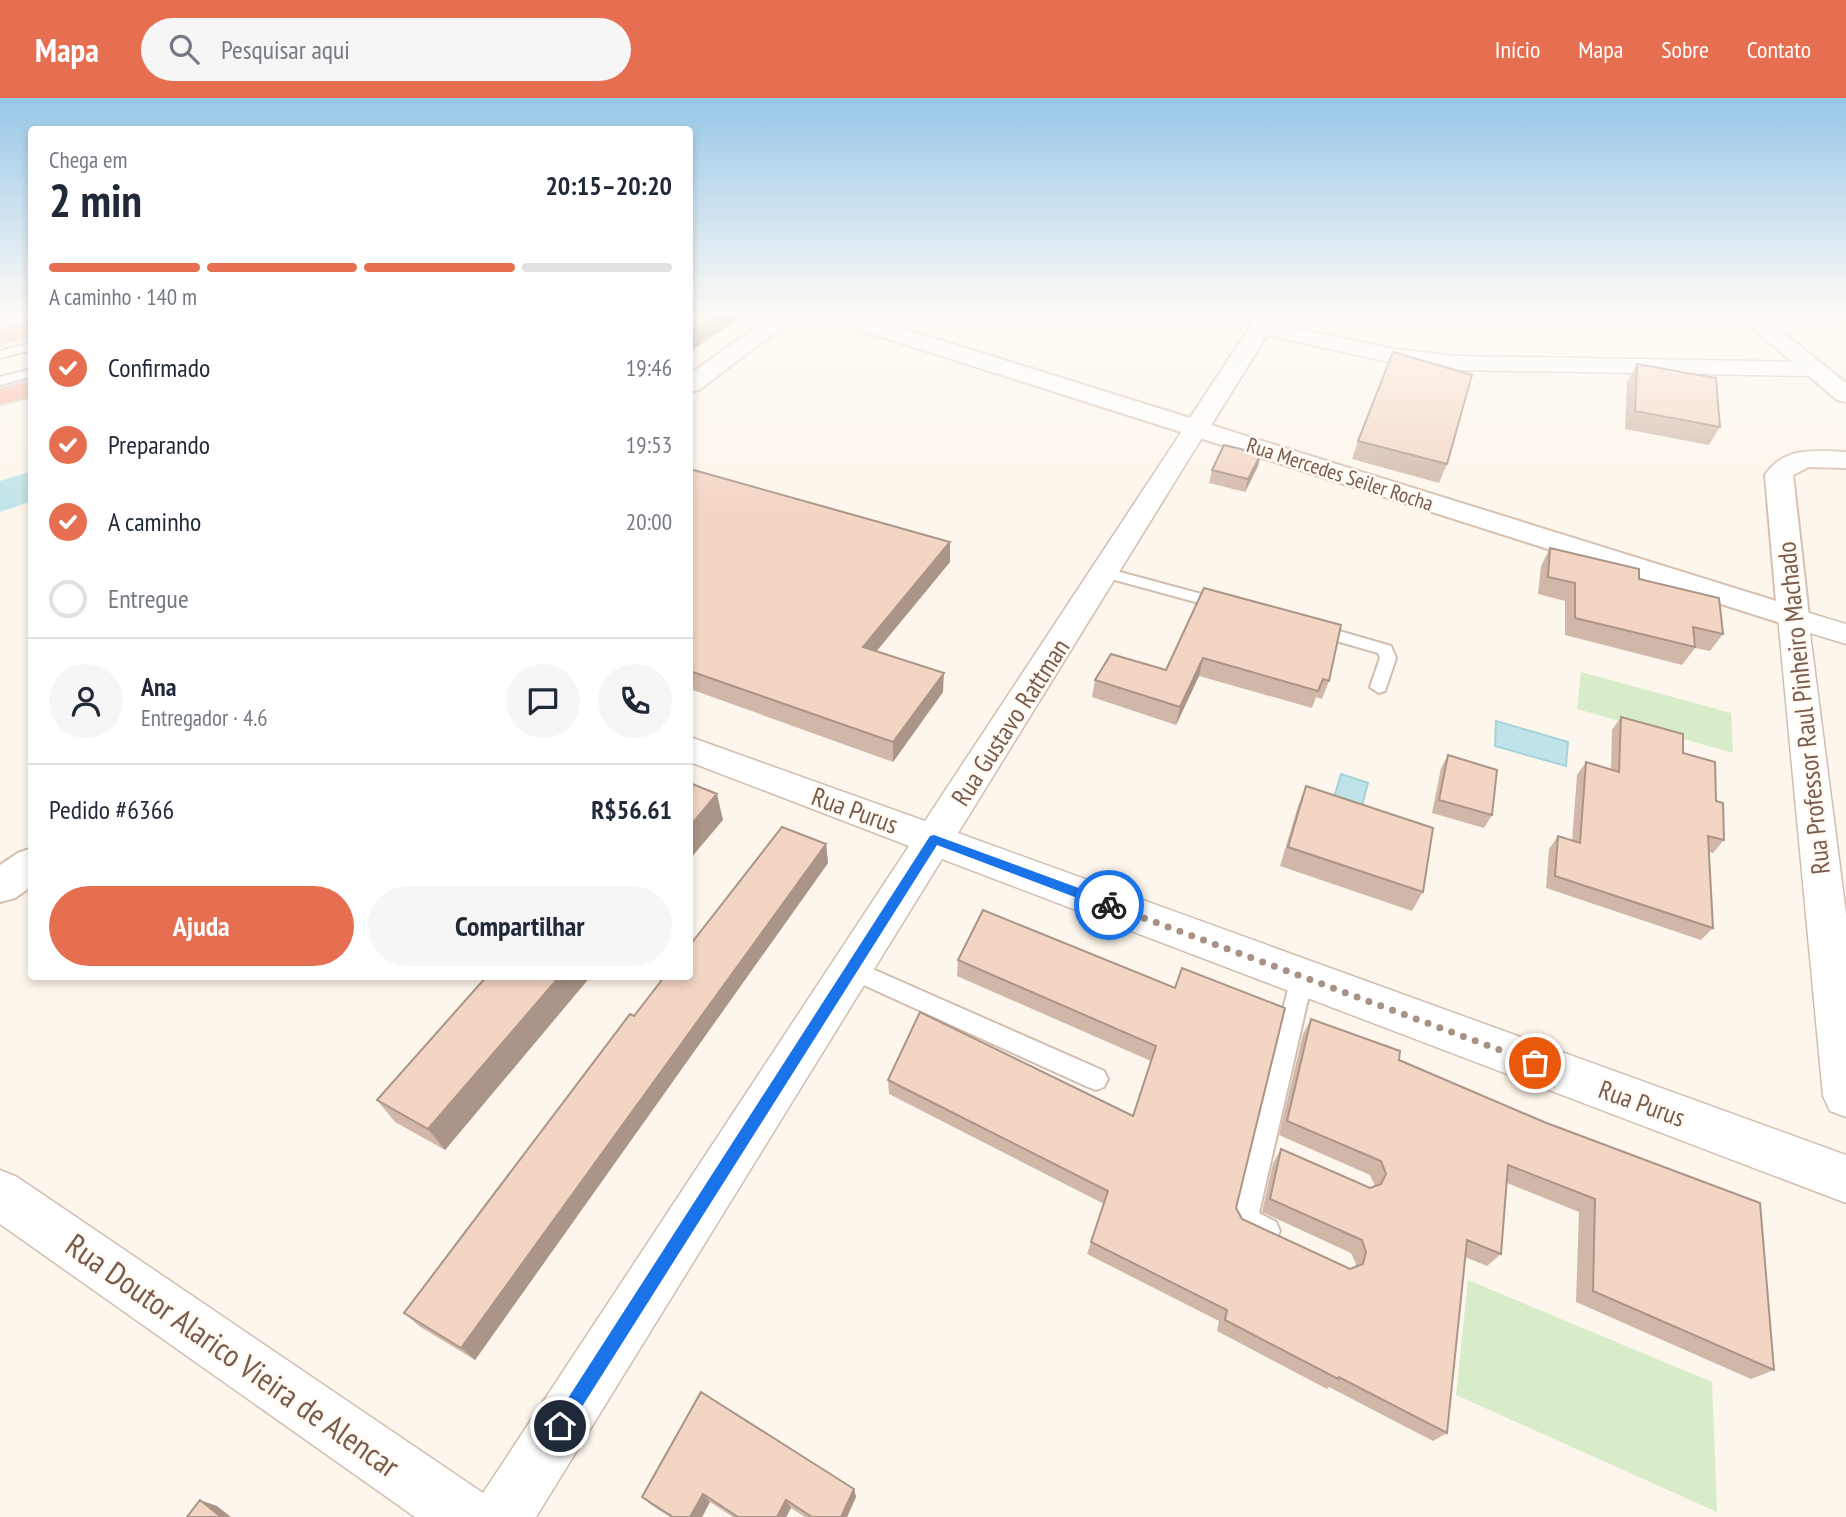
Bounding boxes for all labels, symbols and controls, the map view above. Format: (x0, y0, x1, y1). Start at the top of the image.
search box (141, 18, 631, 81)
text: Mapa (35, 28, 99, 71)
icon: search (165, 30, 203, 68)
text: Pesquisar aqui (221, 33, 350, 66)
text: Início (1495, 34, 1540, 65)
text: Mapa (1578, 34, 1623, 65)
text: Sobre (1661, 34, 1709, 65)
text: Contato (1747, 34, 1811, 65)
text: Chega em (49, 145, 127, 174)
text: 20:15–20:20 (545, 169, 672, 202)
text: 2 min (49, 170, 142, 230)
text: A caminho · 140 m (49, 282, 197, 311)
icon: check (49, 349, 87, 387)
text: Confirmado (108, 351, 210, 384)
text: 19:46 (626, 353, 672, 382)
icon: check (49, 426, 87, 464)
text: Preparando (108, 428, 210, 461)
text: 19:53 (626, 430, 672, 459)
street label: Rua Mercedes Seiler Rocha (1243, 431, 1437, 517)
icon: check (49, 503, 87, 541)
text: A caminho (108, 505, 201, 538)
text: 20:00 (626, 507, 672, 536)
street label: Rua Professor Raul Pinheiro Machado (1769, 540, 1837, 876)
text: Entregue (108, 582, 189, 615)
street label: Rua Gustavo Rattman (944, 632, 1076, 812)
button: person (49, 664, 123, 738)
button: chat (506, 664, 580, 738)
button: phone (598, 664, 672, 738)
text: Ana (141, 670, 176, 703)
text: Entregador · 4.6 (141, 703, 268, 732)
street label: Rua Purus (807, 779, 903, 841)
text: Pedido #6366 (49, 793, 174, 826)
text: R$56.61 (591, 793, 672, 826)
courier (1074, 870, 1144, 940)
button: Ajuda (49, 886, 354, 966)
button: Compartilhar (368, 886, 672, 966)
icon: bike (1090, 886, 1128, 924)
pin (1505, 1033, 1565, 1093)
icon: bag (1516, 1044, 1554, 1082)
street label: Rua Purus (1594, 1072, 1690, 1134)
street label: Rua Doutor Alarico Vieira de Alencar (58, 1224, 408, 1487)
pin (530, 1396, 590, 1456)
icon: home (541, 1407, 579, 1445)

